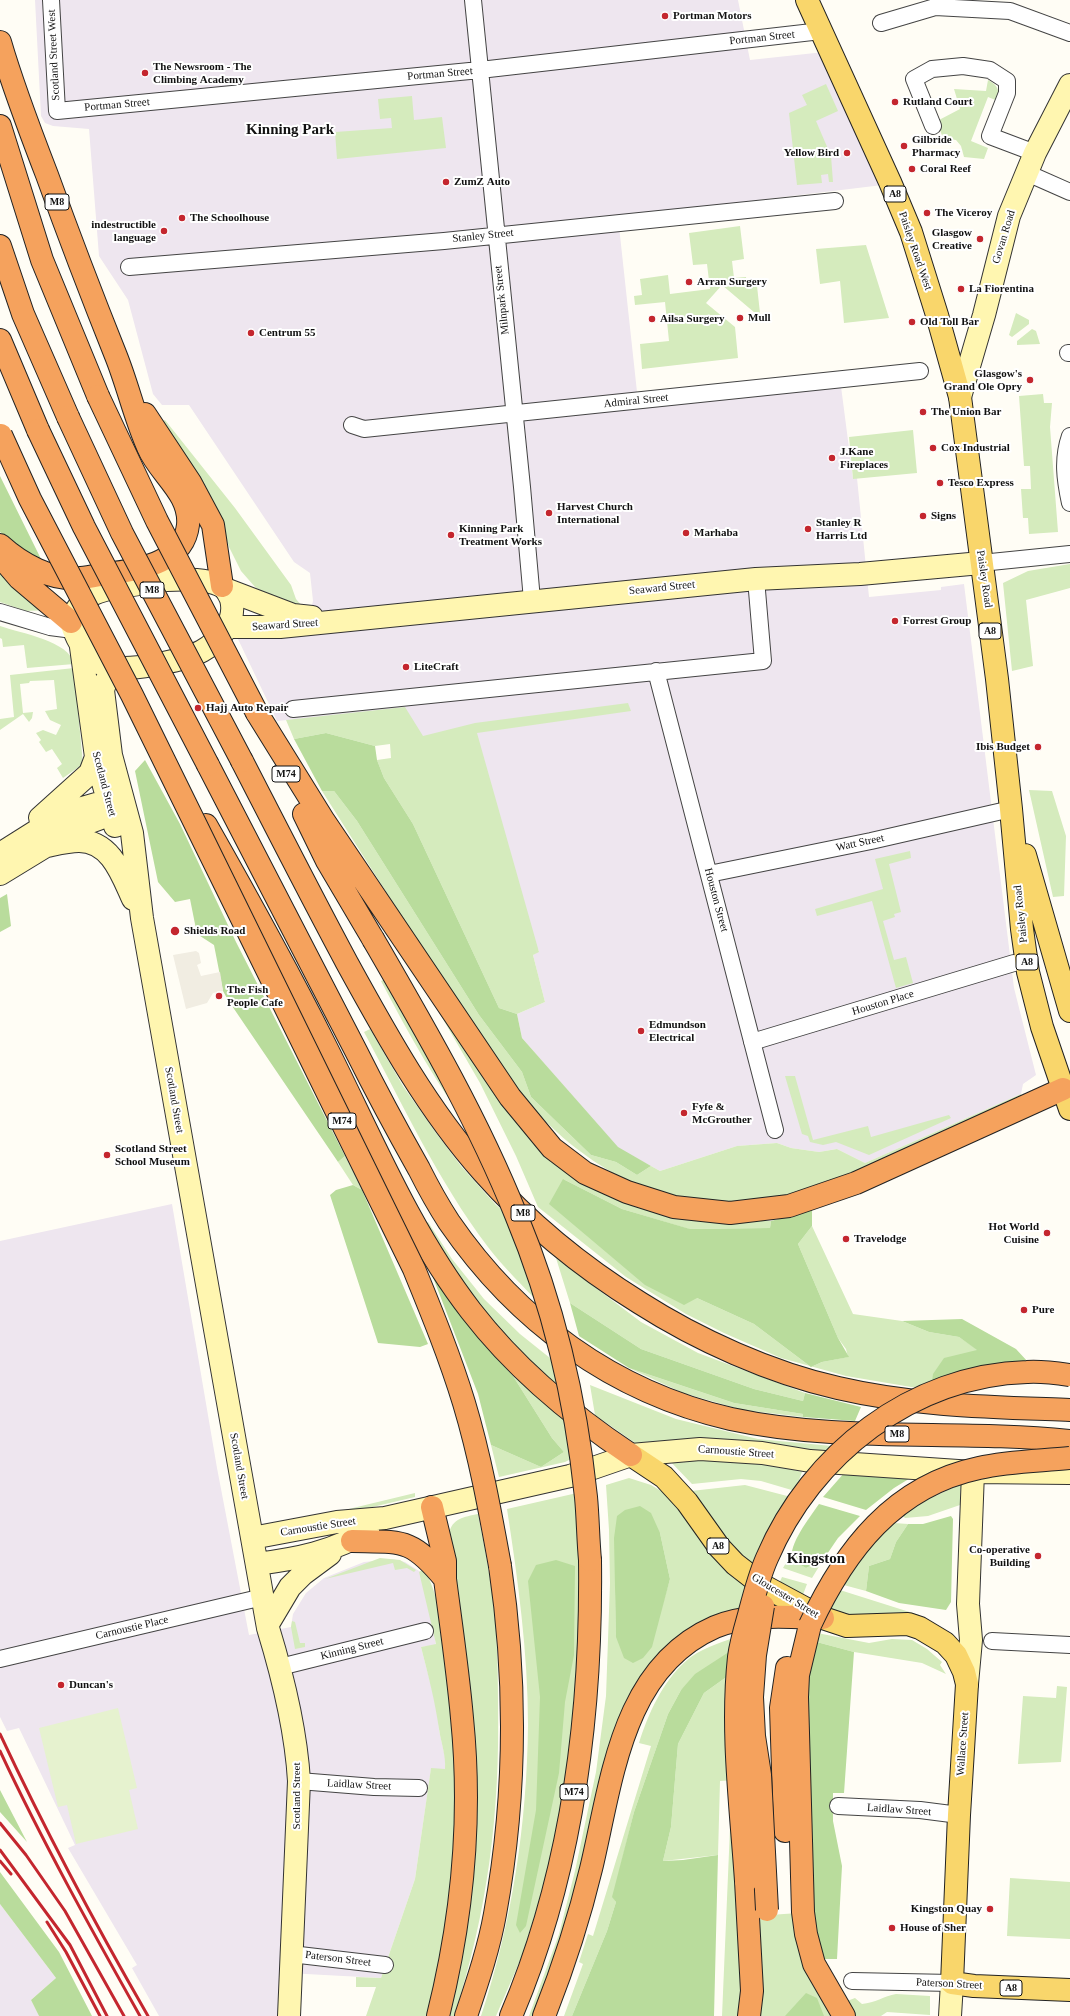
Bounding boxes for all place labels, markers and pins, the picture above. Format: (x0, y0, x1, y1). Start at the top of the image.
place label: Portman Motors (673, 9, 752, 23)
marker: Portman Motors (660, 11, 670, 21)
place label: The Newsroom - The Climbing Academy (153, 60, 251, 86)
marker: The Newsroom - The Climbing Academy (140, 68, 150, 78)
place label: Rutland Court (903, 95, 972, 109)
marker: Rutland Court (890, 97, 900, 107)
place label: Gilbride Pharmacy (912, 133, 960, 159)
marker: Gilbride Pharmacy (899, 141, 909, 151)
place label: Yellow Bird (784, 146, 839, 160)
marker: Yellow Bird (842, 148, 852, 158)
place label: Coral Reef (920, 162, 971, 176)
marker: Coral Reef (907, 164, 917, 174)
place label: ZumZ Auto (454, 175, 510, 189)
marker: ZumZ Auto (441, 177, 451, 187)
place label: The Viceroy (935, 206, 992, 220)
marker: The Viceroy (922, 208, 932, 218)
place label: The Schoolhouse (190, 211, 269, 225)
marker: The Schoolhouse (177, 213, 187, 223)
place label: indestructible language (91, 218, 156, 244)
marker: indestructible language (159, 226, 169, 236)
place label: Glasgow Creative (932, 226, 972, 252)
marker: Glasgow Creative (975, 234, 985, 244)
place label: Arran Surgery (697, 275, 767, 289)
marker: Arran Surgery (684, 277, 694, 287)
place label: La Fiorentina (969, 282, 1034, 296)
marker: La Fiorentina (956, 284, 966, 294)
place label: Mull (748, 311, 771, 325)
place label: Ailsa Surgery (660, 312, 724, 326)
marker: Mull (735, 313, 745, 323)
marker: Ailsa Surgery (647, 314, 657, 324)
place label: Old Toll Bar (920, 315, 979, 329)
marker: Old Toll Bar (907, 317, 917, 327)
place label: Centrum 55 (259, 326, 316, 340)
marker: Centrum 55 (246, 328, 256, 338)
place label: Glasgow's Grand Ole Opry (944, 367, 1022, 393)
marker: Glasgow's Grand Ole Opry (1025, 375, 1035, 385)
place label: The Union Bar (931, 405, 1001, 419)
marker: The Union Bar (918, 407, 928, 417)
place label: Cox Industrial (941, 441, 1010, 455)
marker: Cox Industrial (928, 443, 938, 453)
place label: J.Kane Fireplaces (840, 445, 888, 471)
marker: J.Kane Fireplaces (827, 453, 837, 463)
place label: Tesco Express (948, 476, 1014, 490)
marker: Tesco Express (935, 478, 945, 488)
place label: Harvest Church International (557, 500, 633, 526)
marker: Harvest Church International (544, 508, 554, 518)
place label: Signs (931, 509, 956, 523)
marker: Signs (918, 511, 928, 521)
place label: Stanley R Harris Ltd (816, 516, 867, 542)
place label: Kinning Park Treatment Works (459, 522, 542, 548)
marker: Stanley R Harris Ltd (803, 524, 813, 534)
place label: Marhaba (694, 526, 738, 540)
marker: Marhaba (681, 528, 691, 538)
marker: Kinning Park Treatment Works (446, 530, 456, 540)
place label: Forrest Group (903, 614, 971, 628)
marker: Forrest Group (890, 616, 900, 626)
place label: LiteCraft (414, 660, 459, 674)
marker: LiteCraft (401, 662, 411, 672)
place label: Hajj Auto Repair (206, 701, 288, 715)
marker: Hajj Auto Repair (193, 703, 203, 713)
place label: Ibis Budget (976, 740, 1030, 754)
marker: Ibis Budget (1033, 742, 1043, 752)
place label: Shields Road (184, 924, 245, 938)
marker: Shields Road (169, 925, 181, 937)
place label: The Fish People Cafe (227, 983, 283, 1009)
marker: The Fish People Cafe (214, 991, 224, 1001)
place label: Edmundson Electrical (649, 1018, 706, 1044)
marker: Edmundson Electrical (636, 1026, 646, 1036)
place label: Fyfe & McGrouther (692, 1100, 752, 1126)
marker: Fyfe & McGrouther (679, 1108, 689, 1118)
place label: Scotland Street School Museum (115, 1142, 190, 1168)
marker: Scotland Street School Museum (102, 1150, 112, 1160)
place label: Hot World Cuisine (989, 1220, 1039, 1246)
marker: Hot World Cuisine (1042, 1228, 1052, 1238)
place label: Travelodge (854, 1232, 906, 1246)
marker: Travelodge (841, 1234, 851, 1244)
place label: Pure (1032, 1303, 1054, 1317)
marker: Pure (1019, 1305, 1029, 1315)
place label: Co-operative Building (969, 1543, 1030, 1569)
marker: Co-operative Building (1033, 1551, 1043, 1561)
place label: Duncan's (69, 1678, 113, 1692)
marker: Duncan's (56, 1680, 66, 1690)
place label: Kingston Quay (911, 1902, 982, 1916)
marker: Kingston Quay (985, 1904, 995, 1914)
place label: House of Sher (900, 1921, 966, 1935)
marker: House of Sher (887, 1923, 897, 1933)

